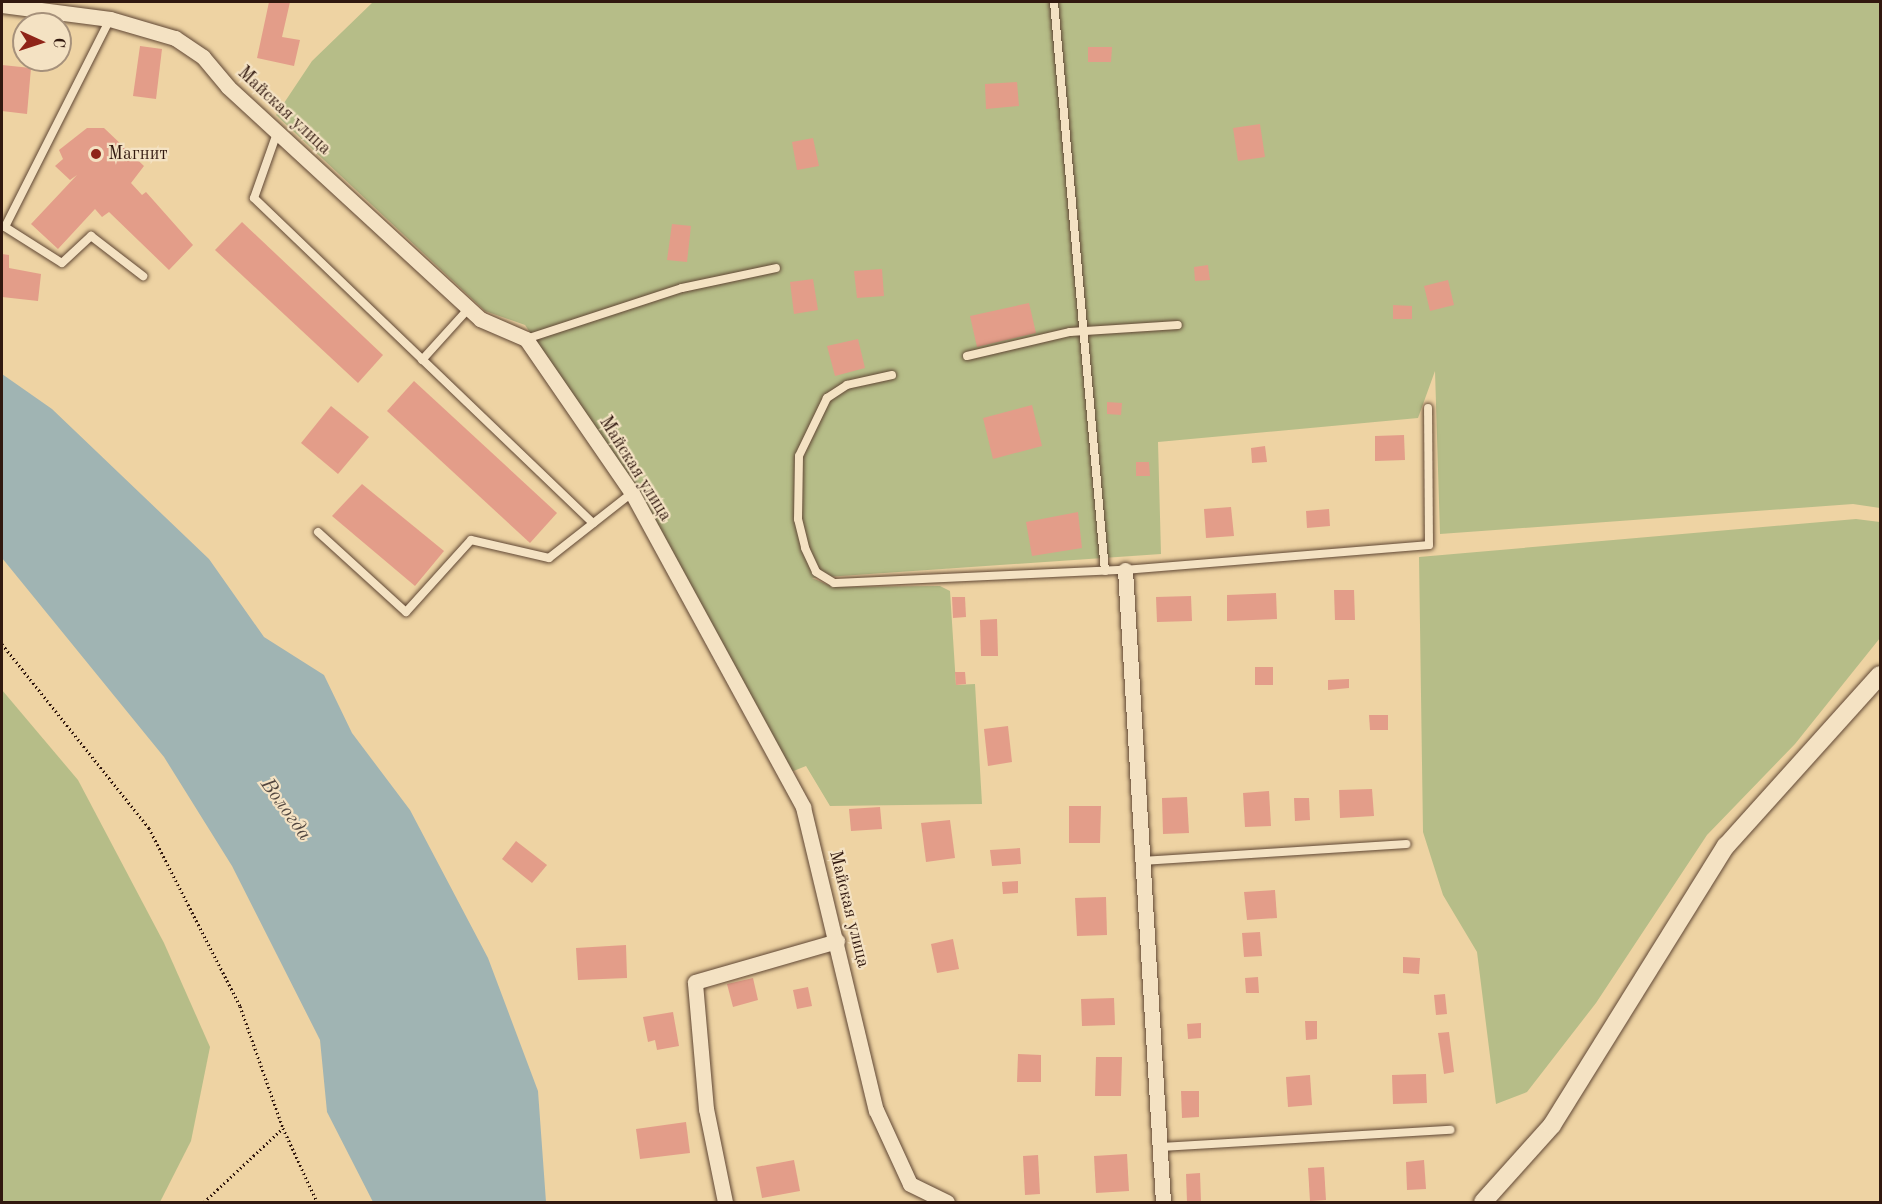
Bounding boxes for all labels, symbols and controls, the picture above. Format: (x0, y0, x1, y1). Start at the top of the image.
north arrow (12, 12, 72, 72)
text: С (50, 37, 66, 49)
street label: Майская улица (233, 62, 335, 160)
place label: Магнит (108, 143, 168, 165)
marker: Магнит (89, 147, 103, 161)
street label: Майская улица (594, 412, 676, 526)
water label: Вологда (254, 774, 316, 846)
street label: Майская улица (824, 848, 874, 970)

